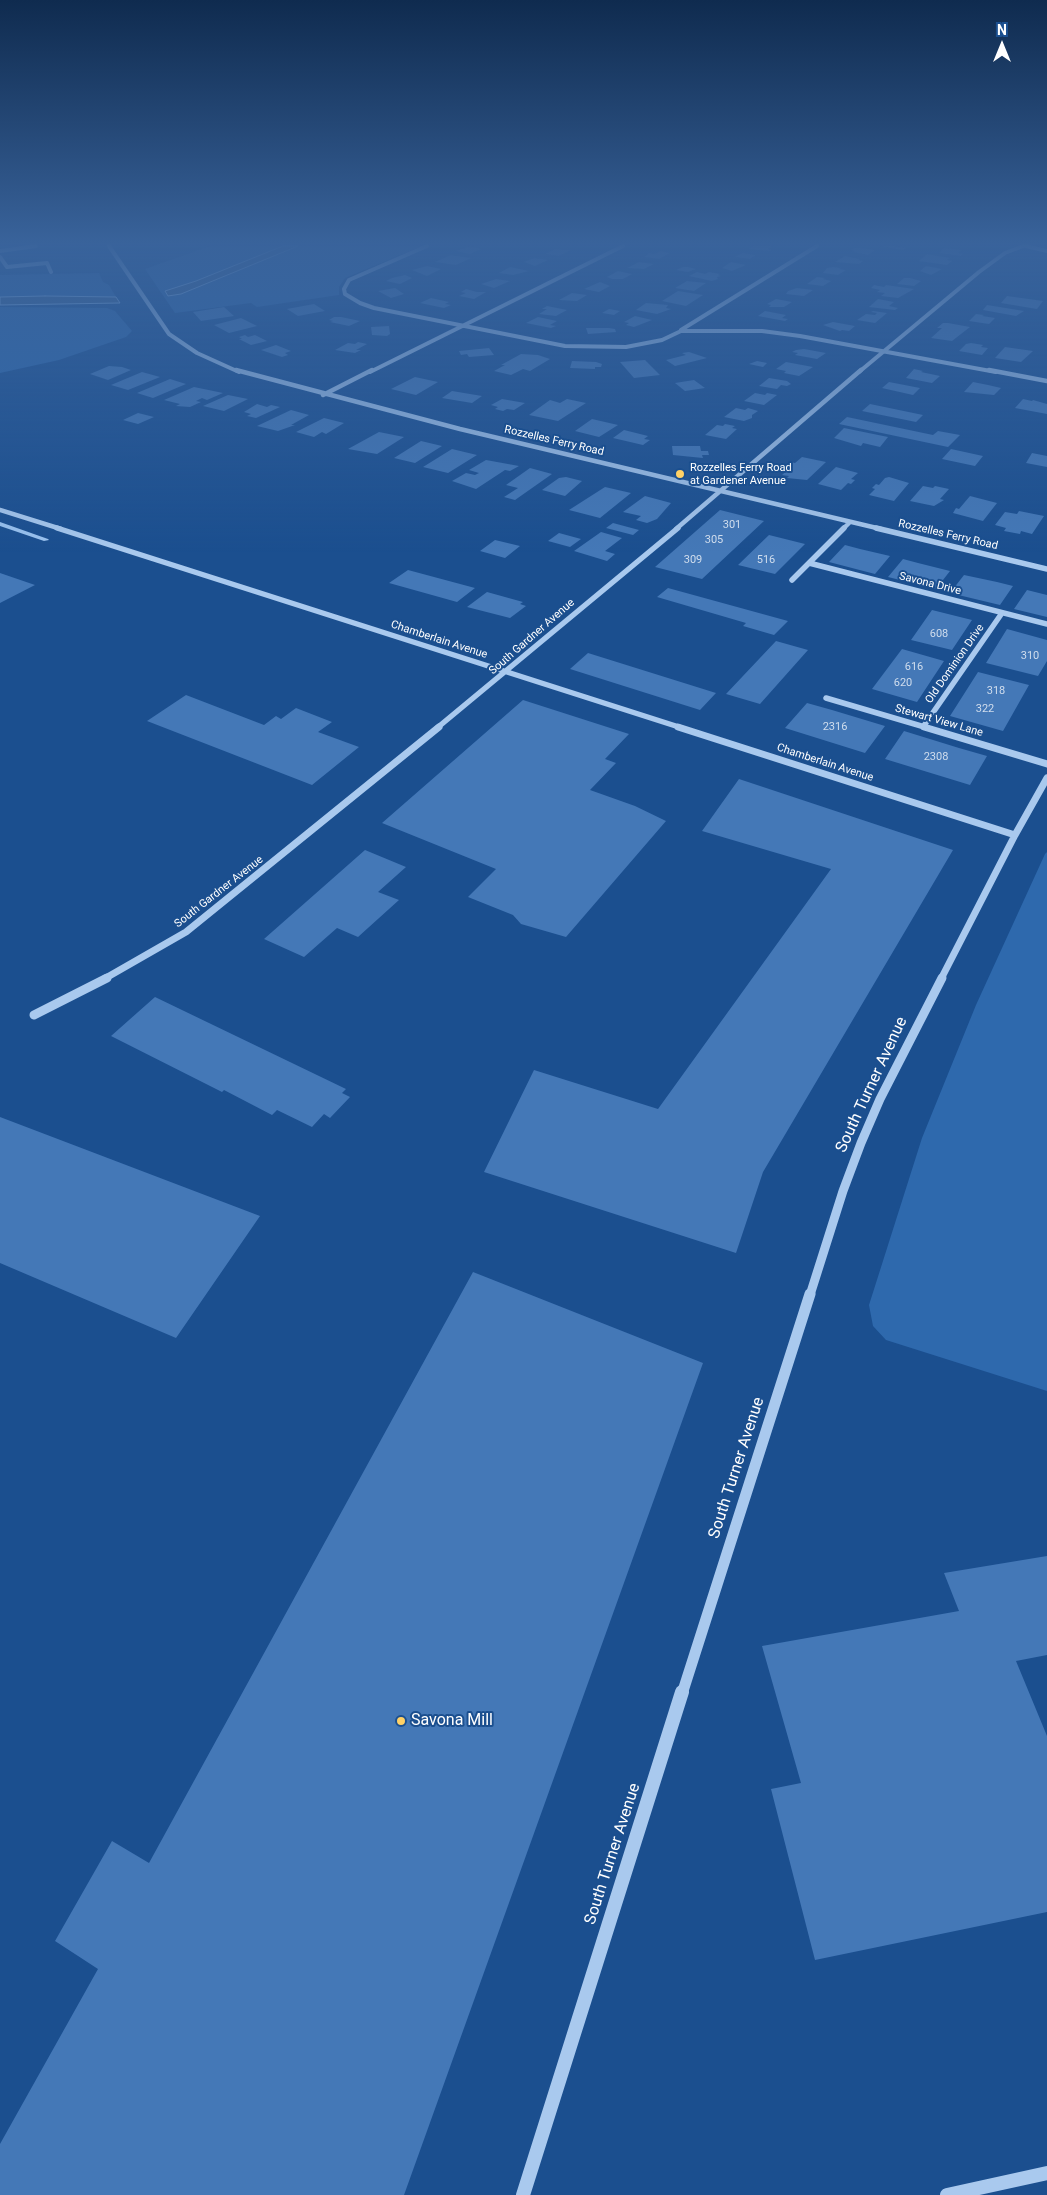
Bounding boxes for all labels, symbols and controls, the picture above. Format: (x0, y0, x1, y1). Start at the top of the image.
north arrow (977, 20, 1027, 70)
text: N (997, 22, 1007, 38)
street label: Rozzelles Ferry Road (503, 423, 605, 459)
place label: Rozzelles Ferry Road at Gardener Avenue (690, 461, 792, 487)
marker: Rozzelles Ferry Road at Gardener Avenue (674, 468, 686, 480)
street label: Rozzelles Ferry Road (897, 517, 999, 553)
house number: 301 (723, 518, 741, 532)
house number: 305 (705, 533, 723, 547)
house number: 309 (684, 553, 702, 567)
house number: 516 (757, 553, 775, 567)
street label: Savona Drive (898, 570, 962, 598)
street label: South Gardner Avenue (487, 596, 577, 678)
street label: Chamberlain Avenue (389, 618, 489, 662)
street label: Old Dominion Drive (923, 622, 987, 706)
house number: 608 (930, 627, 948, 641)
house number: 310 (1021, 649, 1039, 663)
house number: 616 (905, 660, 923, 674)
house number: 620 (894, 676, 912, 690)
house number: 318 (987, 684, 1005, 698)
street label: Stewart View Lane (894, 702, 984, 740)
house number: 322 (976, 702, 994, 716)
house number: 2316 (823, 720, 847, 734)
street label: Chamberlain Avenue (775, 741, 875, 785)
house number: 2308 (924, 750, 948, 764)
street label: South Gardner Avenue (172, 853, 266, 931)
street label: South Turner Avenue (832, 1014, 912, 1156)
street label: South Turner Avenue (705, 1395, 769, 1541)
place label: Savona Mill (411, 1711, 493, 1731)
marker: Savona Mill (395, 1715, 407, 1727)
street label: South Turner Avenue (581, 1781, 645, 1927)

